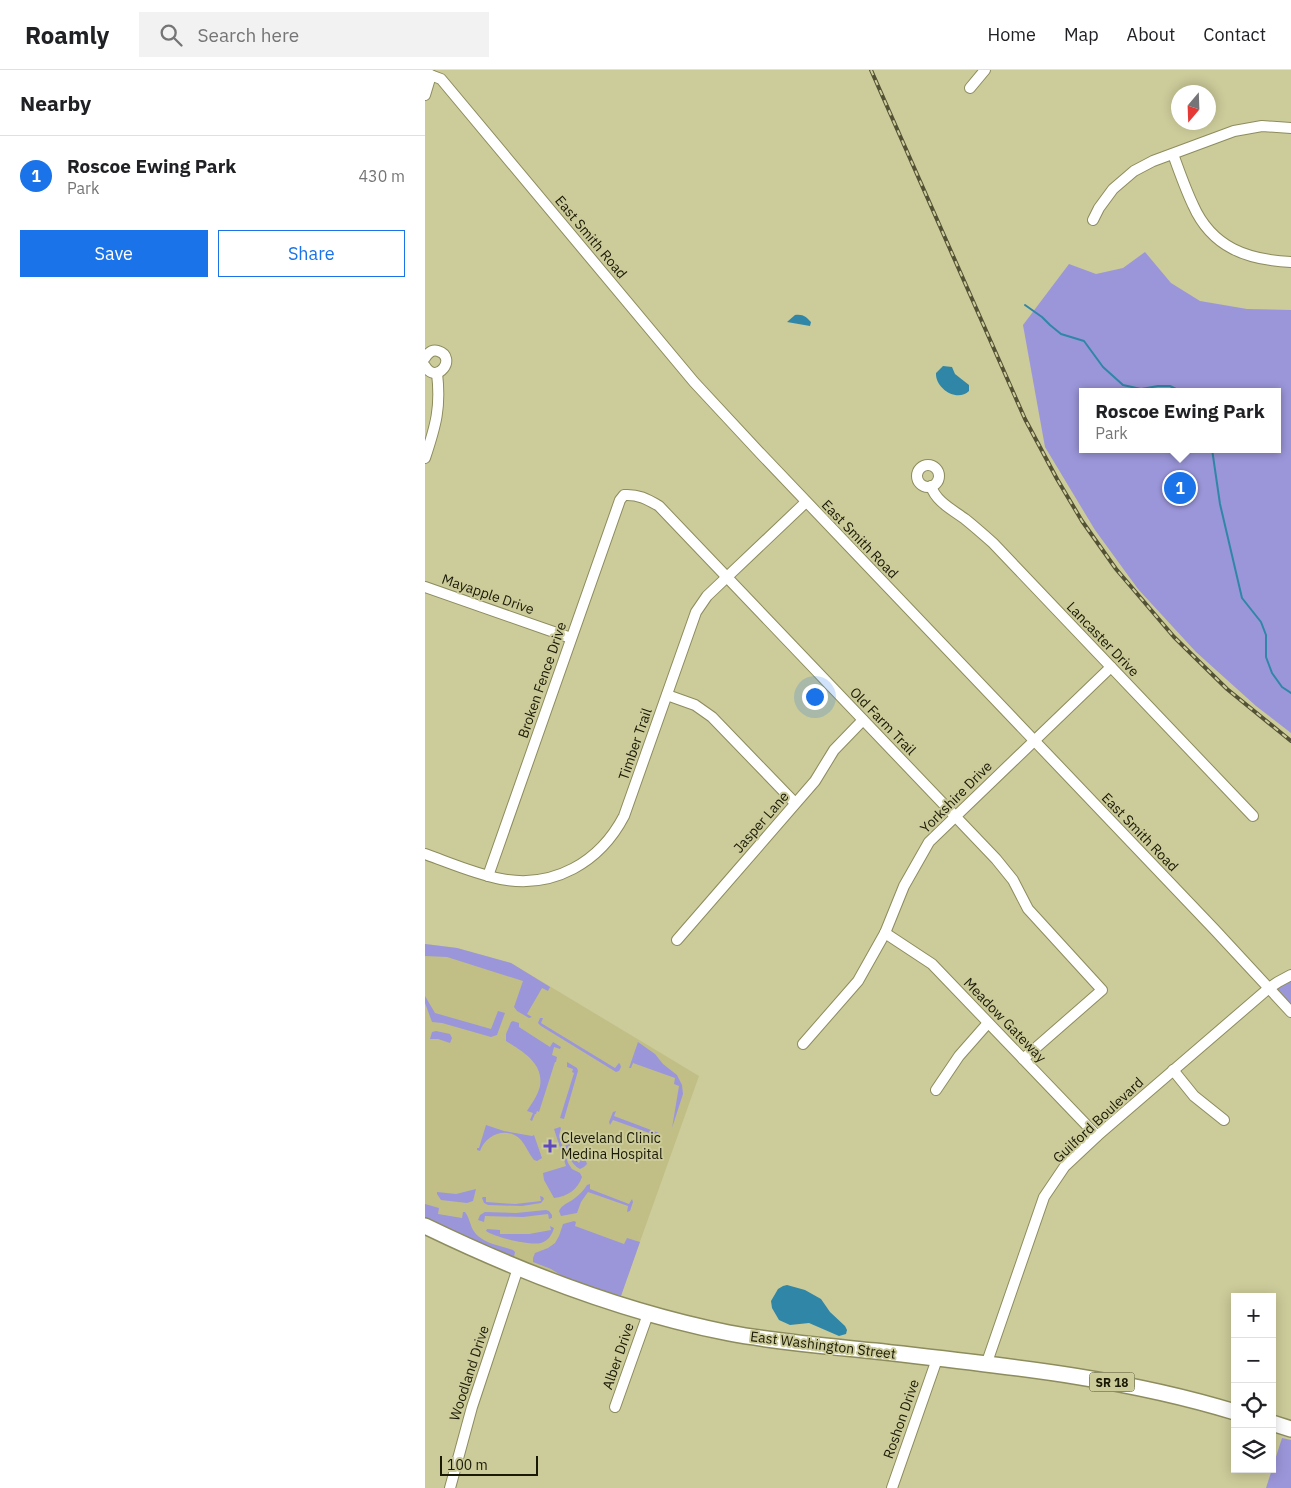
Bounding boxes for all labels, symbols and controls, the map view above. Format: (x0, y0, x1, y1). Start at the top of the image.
search box (139, 12, 489, 57)
text: Roamly (25, 19, 109, 51)
icon: search (157, 21, 185, 49)
text: Search here (197, 23, 299, 47)
text: Home (988, 23, 1036, 46)
text: Map (1064, 23, 1099, 46)
text: About (1127, 23, 1175, 46)
text: Contact (1203, 23, 1266, 46)
north arrow (1171, 85, 1216, 130)
text: Nearby (20, 89, 91, 117)
text: Roscoe Ewing Park (67, 154, 236, 178)
text: 1 (31, 166, 41, 186)
text: 430 m (358, 166, 405, 186)
text: Park (67, 178, 99, 198)
street label: East Smith Road (551, 192, 631, 282)
button: Save (20, 230, 208, 277)
button: Share (218, 230, 405, 277)
popup (1079, 388, 1281, 453)
text: Roscoe Ewing Park (1095, 399, 1265, 423)
text: Park (1095, 423, 1128, 443)
pin: 1 (1164, 469, 1196, 507)
street label: East Smith Road (818, 496, 902, 582)
street label: Mayapple Drive (439, 570, 537, 618)
street label: Lancaster Drive (1063, 598, 1143, 680)
street label: Broken Fence Drive (514, 619, 570, 740)
street label: Old Farm Trail (846, 683, 920, 759)
your location (802, 684, 828, 710)
street label: Timber Trail (614, 705, 656, 782)
street label: Yorkshire Drive (916, 757, 996, 837)
street label: Jasper Lane (729, 787, 793, 857)
street label: East Smith Road (1098, 789, 1182, 875)
street label: Meadow Gateway (960, 974, 1050, 1066)
street label: Guilford Boulevard (1049, 1073, 1147, 1167)
place label: Cleveland Clinic Medina Hospital (561, 1129, 663, 1163)
marker: Cleveland Clinic Medina Hospital (543, 1139, 557, 1153)
map controls (1231, 1293, 1276, 1473)
button: + (1231, 1293, 1276, 1338)
street label: Alber Drive (598, 1320, 638, 1392)
street label: Woodland Drive (445, 1323, 493, 1423)
street label: East Washington Street (749, 1327, 897, 1363)
button: − (1231, 1338, 1276, 1383)
road number: SR 18 (1089, 1372, 1135, 1391)
street label: Roshon Drive (879, 1377, 923, 1461)
button: locate (1231, 1383, 1276, 1428)
button: layers (1231, 1428, 1276, 1473)
scale bar (440, 1453, 537, 1476)
text: 100 m (447, 1456, 488, 1474)

